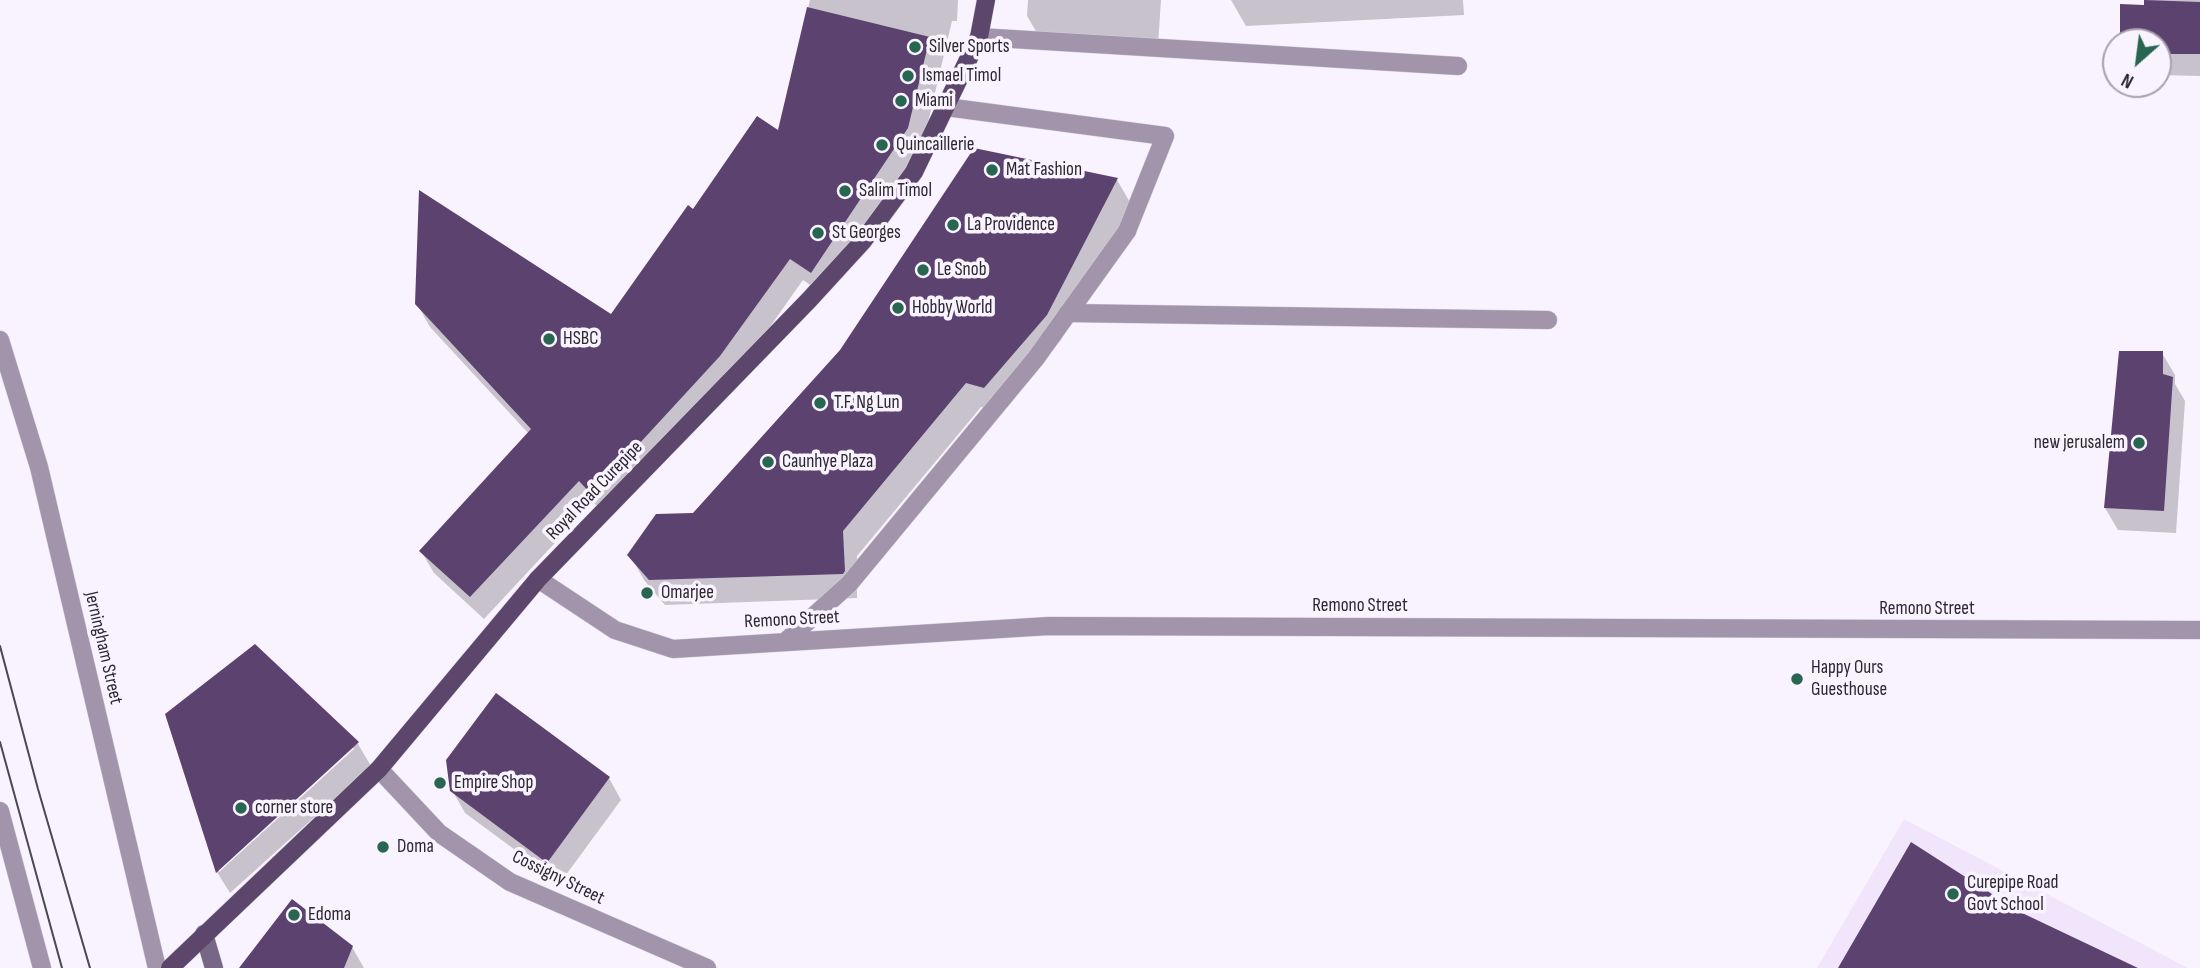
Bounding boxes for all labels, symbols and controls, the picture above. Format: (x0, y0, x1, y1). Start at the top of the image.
north arrow (2102, 28, 2172, 98)
place label: Silver Sports (929, 36, 1010, 58)
marker: Silver Sports (907, 39, 923, 55)
place label: Ismael Timol (922, 65, 1001, 87)
marker: Ismael Timol (900, 68, 916, 84)
text: N (2118, 68, 2138, 93)
place label: Miami (915, 90, 953, 112)
marker: Miami (893, 93, 909, 109)
place label: Quincaillerie (896, 134, 975, 156)
marker: Quincaillerie (874, 137, 890, 153)
place label: Mat Fashion (1006, 159, 1082, 181)
marker: Mat Fashion (984, 162, 1000, 178)
place label: Salim Timol (859, 180, 932, 202)
marker: Salim Timol (837, 183, 853, 199)
place label: La Providence (967, 214, 1055, 236)
marker: La Providence (945, 217, 961, 233)
place label: St Georges (832, 222, 901, 244)
marker: St Georges (810, 225, 826, 241)
place label: Le Snob (937, 259, 987, 281)
marker: Le Snob (915, 262, 931, 278)
place label: Hobby World (912, 297, 992, 319)
marker: Hobby World (890, 300, 906, 316)
place label: HSBC (563, 328, 598, 350)
marker: HSBC (541, 331, 557, 347)
place label: T.F. Ng Lun (834, 392, 900, 414)
marker: T.F. Ng Lun (812, 395, 828, 411)
place label: new jerusalem (2034, 432, 2125, 454)
marker: new jerusalem (2131, 435, 2147, 451)
street label: Royal Road Curepipe (542, 437, 648, 545)
place label: Caunhye Plaza (782, 451, 873, 473)
marker: Caunhye Plaza (760, 454, 776, 470)
place label: Omarjee (661, 582, 714, 604)
marker: Omarjee (639, 585, 655, 601)
street label: Jerningham Street (79, 589, 127, 707)
street label: Remono Street (1312, 595, 1408, 617)
street label: Remono Street (1879, 598, 1975, 620)
street label: Remono Street (744, 606, 840, 634)
place label: Happy Ours Guesthouse (1811, 657, 1887, 701)
marker: Happy Ours Guesthouse (1789, 671, 1805, 687)
place label: Empire Shop (454, 772, 533, 794)
marker: Empire Shop (432, 775, 448, 791)
place label: corner store (255, 797, 333, 819)
marker: corner store (233, 800, 249, 816)
place label: Doma (397, 836, 434, 858)
marker: Doma (375, 839, 391, 855)
street label: Cossigny Street (508, 846, 608, 910)
place label: Curepipe Road Govt School (1967, 872, 2058, 916)
marker: Curepipe Road Govt School (1945, 886, 1961, 902)
place label: Edoma (308, 904, 351, 926)
marker: Edoma (286, 907, 302, 923)

